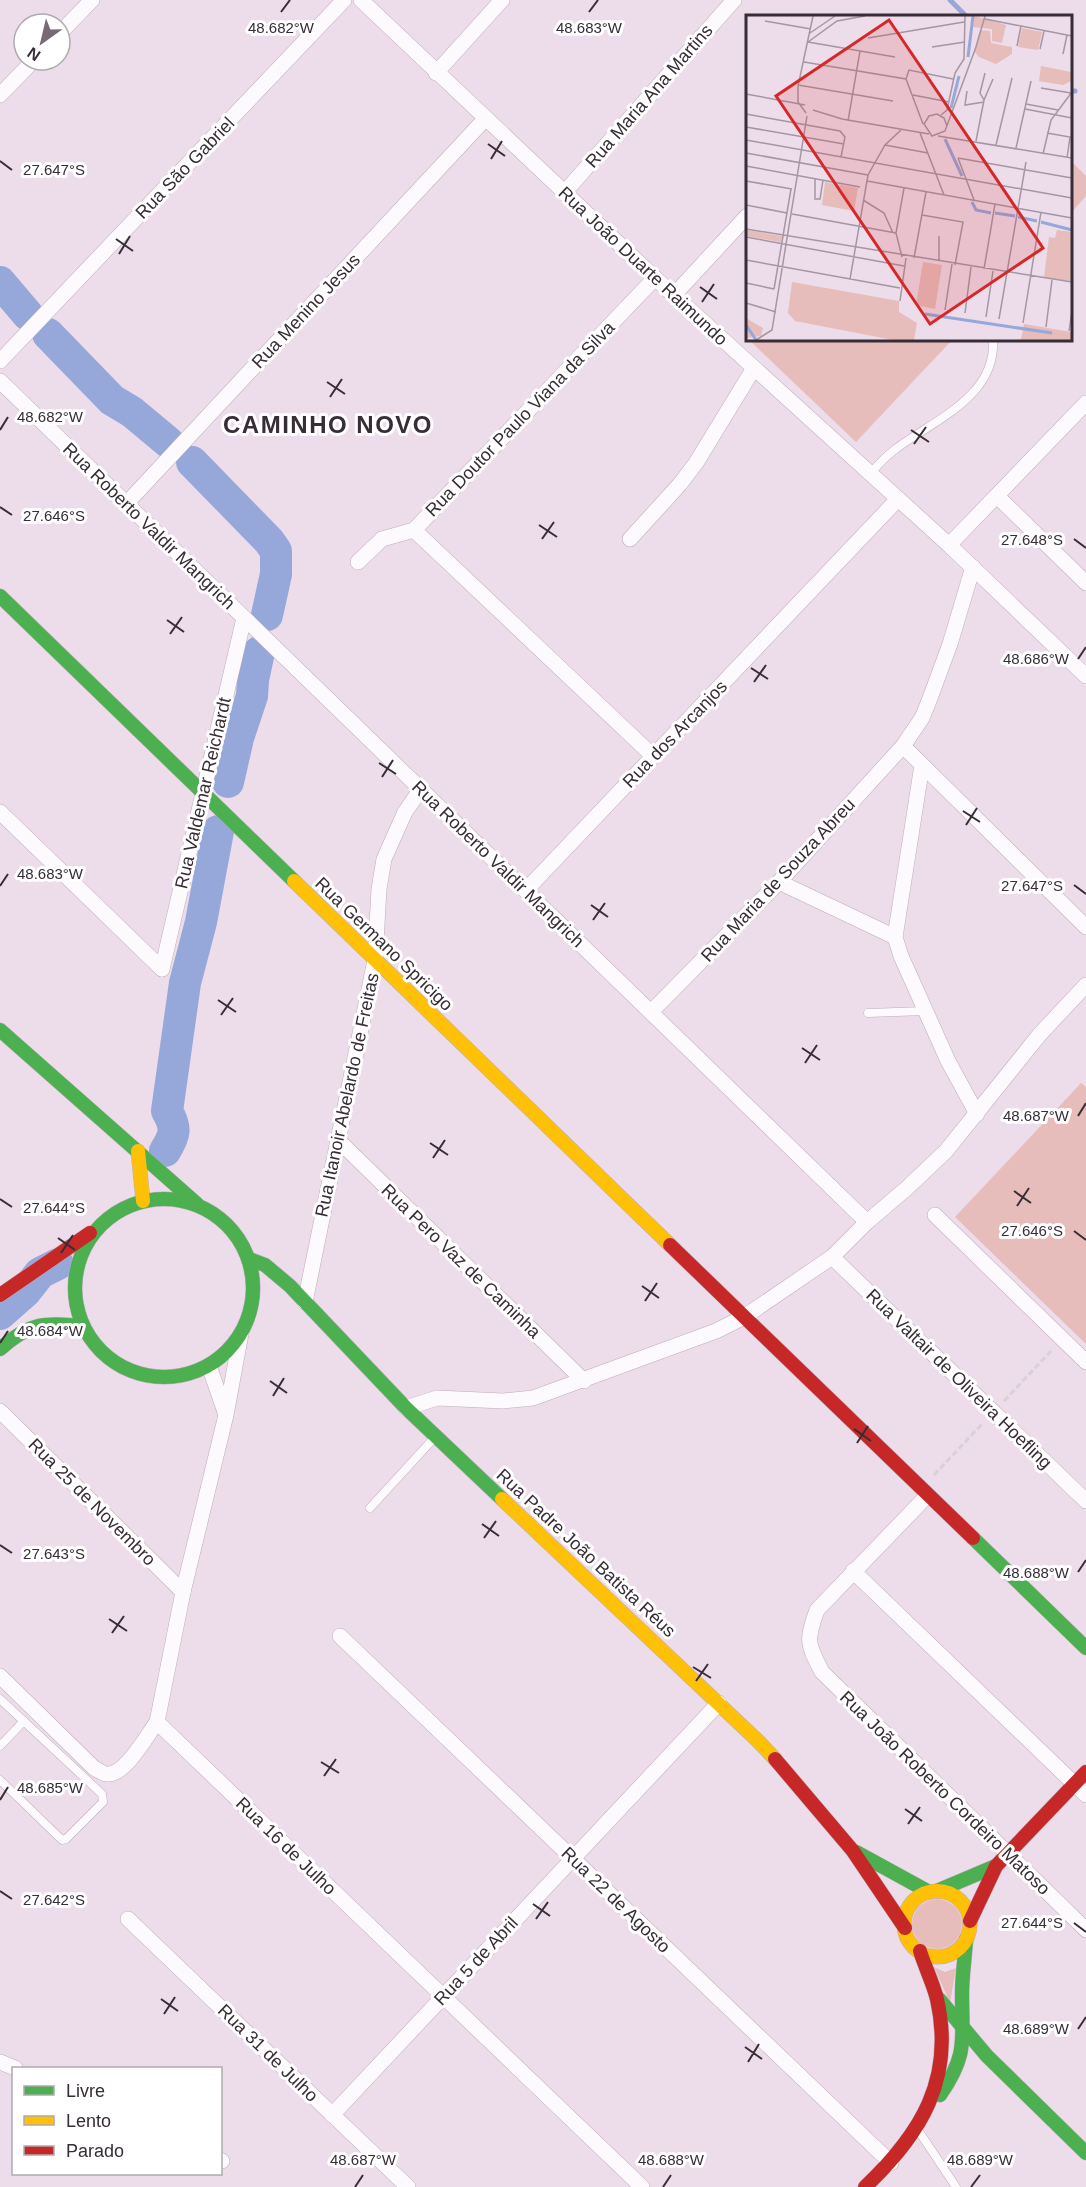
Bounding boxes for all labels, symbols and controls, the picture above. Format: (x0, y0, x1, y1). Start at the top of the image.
north arrow (12, 12, 72, 72)
inset map (746, 15, 1071, 340)
text: 48.682°W (248, 19, 315, 36)
text: 48.683°W (556, 19, 623, 36)
street label: Rua Maria Ana Martins (581, 20, 717, 172)
text: N (24, 44, 43, 64)
street label: Rua São Gabriel (132, 113, 238, 223)
text: 27.647°S (23, 161, 85, 178)
street label: Rua João Duarte Raimundo (555, 183, 731, 349)
street label: Rua Menino Jesus (248, 250, 364, 372)
street label: Rua Doutor Paulo Viana da Silva (422, 317, 619, 520)
text: 48.682°W (17, 408, 84, 425)
district label: CAMINHO NOVO (223, 411, 433, 438)
street label: Rua Roberto Valdir Mangrich (59, 439, 239, 613)
text: 27.646°S (23, 507, 85, 524)
text: 27.648°S (1001, 531, 1063, 548)
text: 48.686°W (1003, 650, 1070, 667)
street label: Rua dos Arcanjos (619, 676, 731, 792)
street label: Rua Valdemar Reichardt (171, 695, 235, 891)
street label: Rua Roberto Valdir Mangrich (408, 777, 588, 951)
street label: Rua Maria de Souza Abreu (697, 794, 859, 966)
text: 48.683°W (17, 865, 84, 882)
street label: Rua Germano Spricigo (311, 873, 457, 1015)
text: 27.647°S (1001, 877, 1063, 894)
street label: Rua Itanoir Abelardo de Freitas (311, 971, 383, 1219)
text: 48.687°W (1003, 1107, 1070, 1124)
street label: Rua Pero Vaz de Caminha (378, 1180, 545, 1343)
text: 27.644°S (23, 1199, 85, 1216)
text: 27.646°S (1001, 1222, 1063, 1239)
street label: Rua Valtair de Oliveira Hoefling (862, 1285, 1056, 1473)
text: 48.684°W (17, 1322, 84, 1339)
street label: Rua 25 de Novembro (24, 1434, 160, 1570)
street label: Rua Padre João Batista Réus (492, 1465, 680, 1641)
text: 27.643°S (23, 1545, 85, 1562)
text: 48.688°W (1003, 1564, 1070, 1581)
street label: Rua João Roberto Cordeiro Matoso (836, 1687, 1054, 1899)
text: 48.685°W (17, 1779, 84, 1796)
street label: Rua 16 de Julho (232, 1793, 340, 1899)
street label: Rua 22 de Agosto (558, 1843, 674, 1957)
text: 27.642°S (23, 1891, 85, 1908)
street label: Rua 5 de Abril (430, 1913, 522, 2009)
text: 27.644°S (1001, 1914, 1063, 1931)
street label: Rua 31 de Julho (214, 2000, 322, 2106)
text: 48.689°W (1003, 2020, 1070, 2037)
legend (12, 2067, 222, 2175)
text: Livre (66, 2081, 105, 2101)
text: Lento (66, 2111, 111, 2131)
text: Parado (66, 2141, 124, 2161)
text: 48.687°W (330, 2151, 397, 2168)
text: 48.688°W (638, 2151, 705, 2168)
text: 48.689°W (947, 2151, 1014, 2168)

